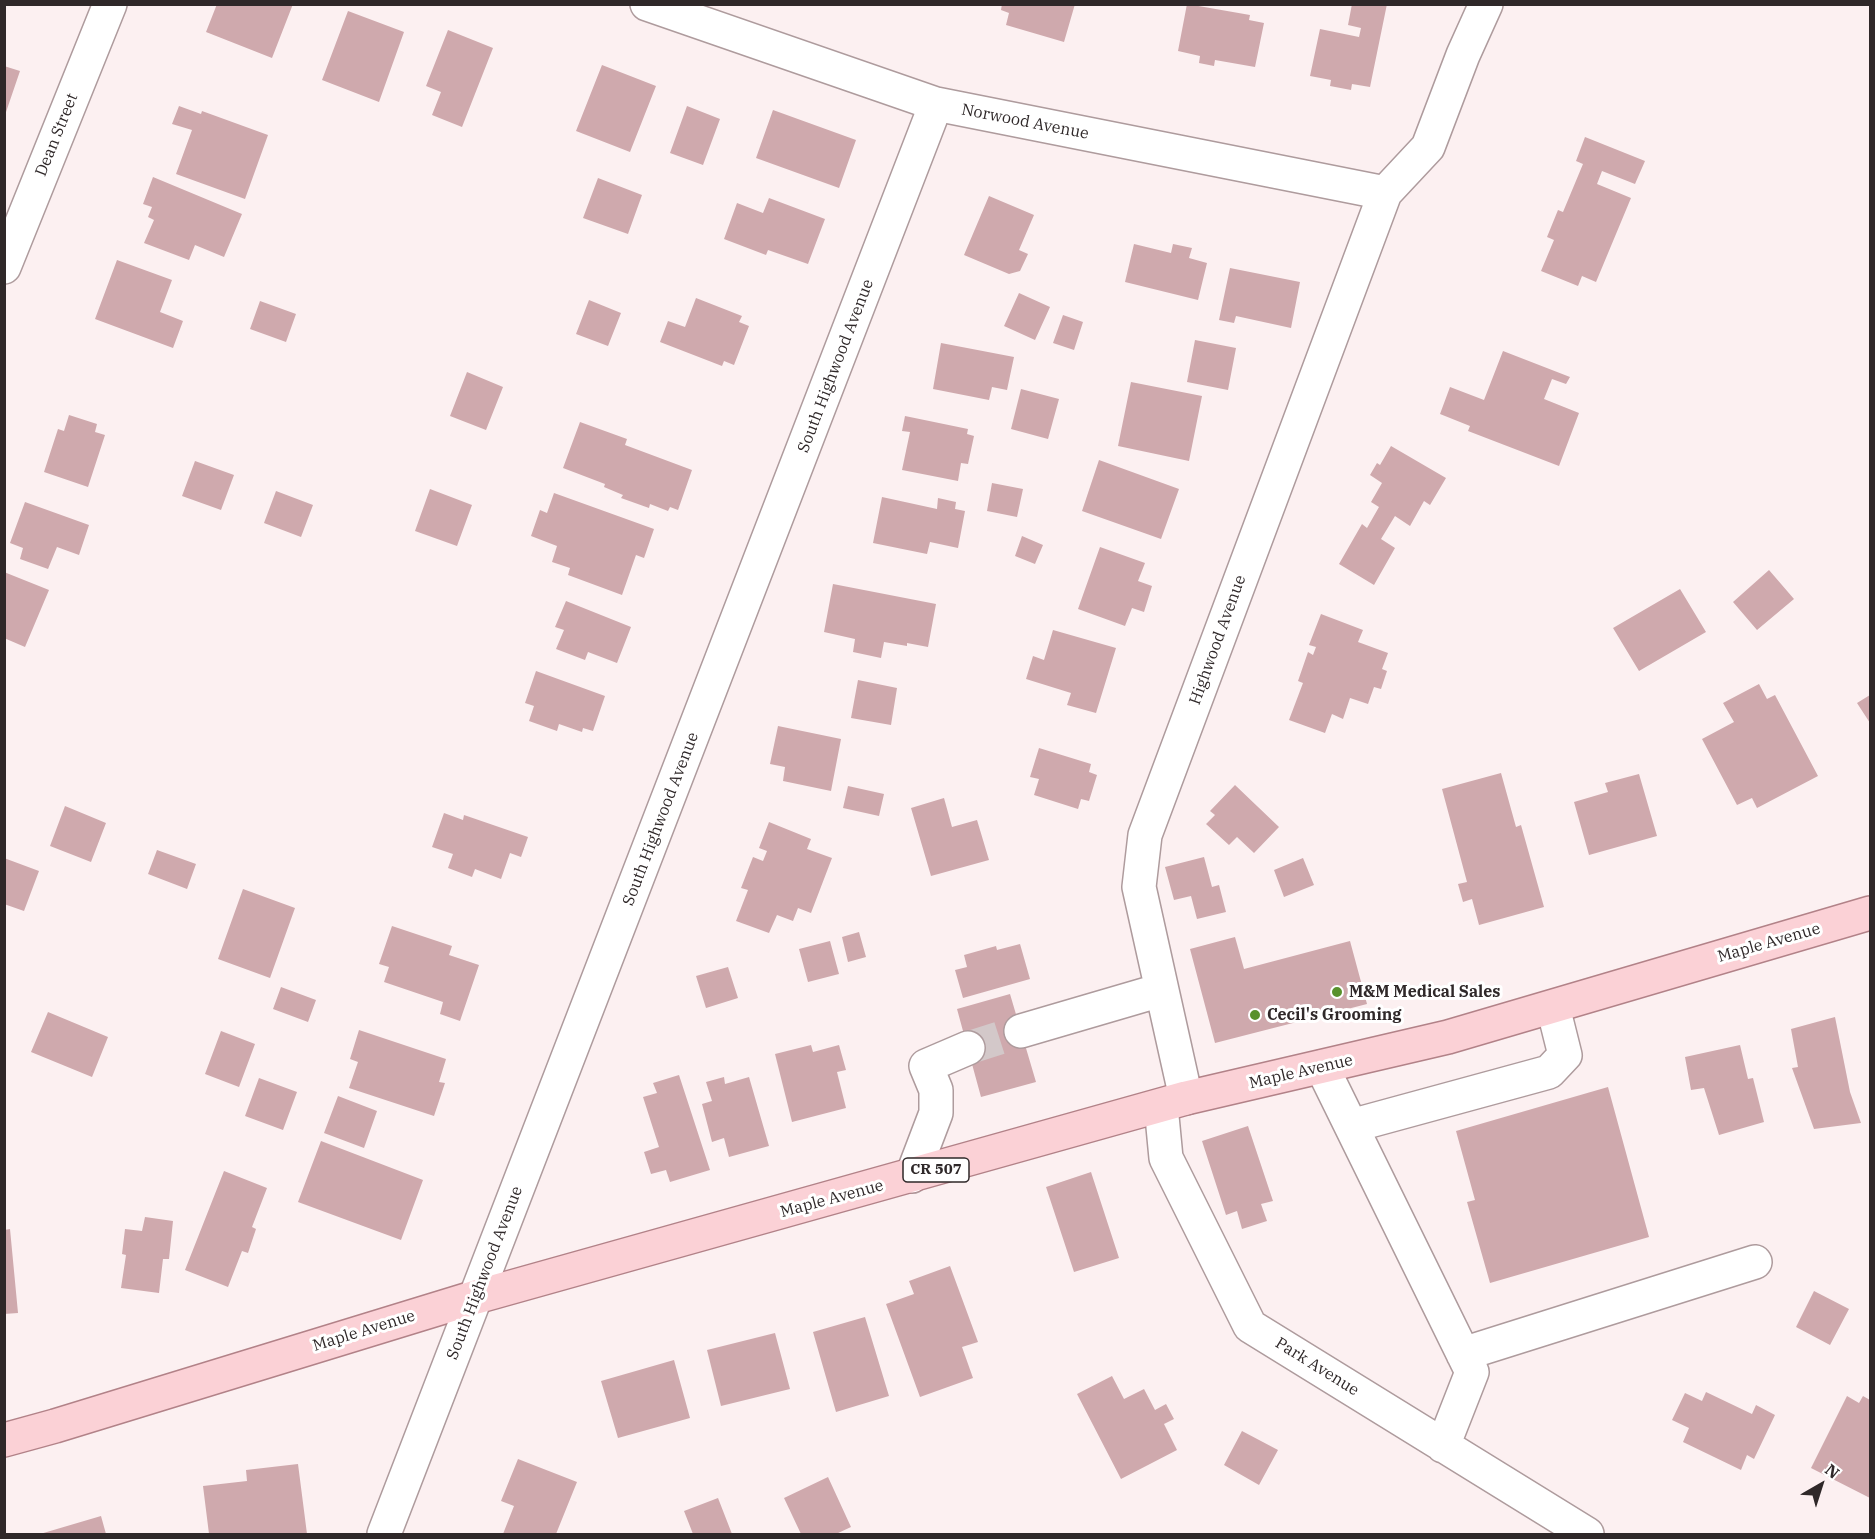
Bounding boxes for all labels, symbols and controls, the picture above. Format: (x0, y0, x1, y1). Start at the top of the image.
street label: Dean Street (32, 91, 82, 179)
street label: Norwood Avenue (960, 100, 1090, 144)
street label: South Highwood Avenue (794, 277, 878, 455)
street label: Highwood Avenue (1186, 573, 1250, 707)
street label: South Highwood Avenue (619, 730, 703, 908)
street label: Maple Avenue (1715, 919, 1823, 967)
place label: M&M Medical Sales (1349, 982, 1500, 1002)
marker: M&M Medical Sales (1330, 985, 1344, 999)
place label: Cecil's Grooming (1267, 1005, 1402, 1025)
marker: Cecil's Grooming (1248, 1008, 1262, 1022)
street label: Maple Avenue (1247, 1051, 1355, 1093)
road number: CR 507 (903, 1158, 969, 1182)
street label: Maple Avenue (778, 1176, 886, 1222)
street label: South Highwood Avenue (443, 1184, 527, 1362)
street label: Maple Avenue (311, 1306, 417, 1356)
street label: Park Avenue (1272, 1334, 1362, 1400)
north arrow (1791, 1455, 1851, 1515)
text: N (1821, 1459, 1844, 1483)

